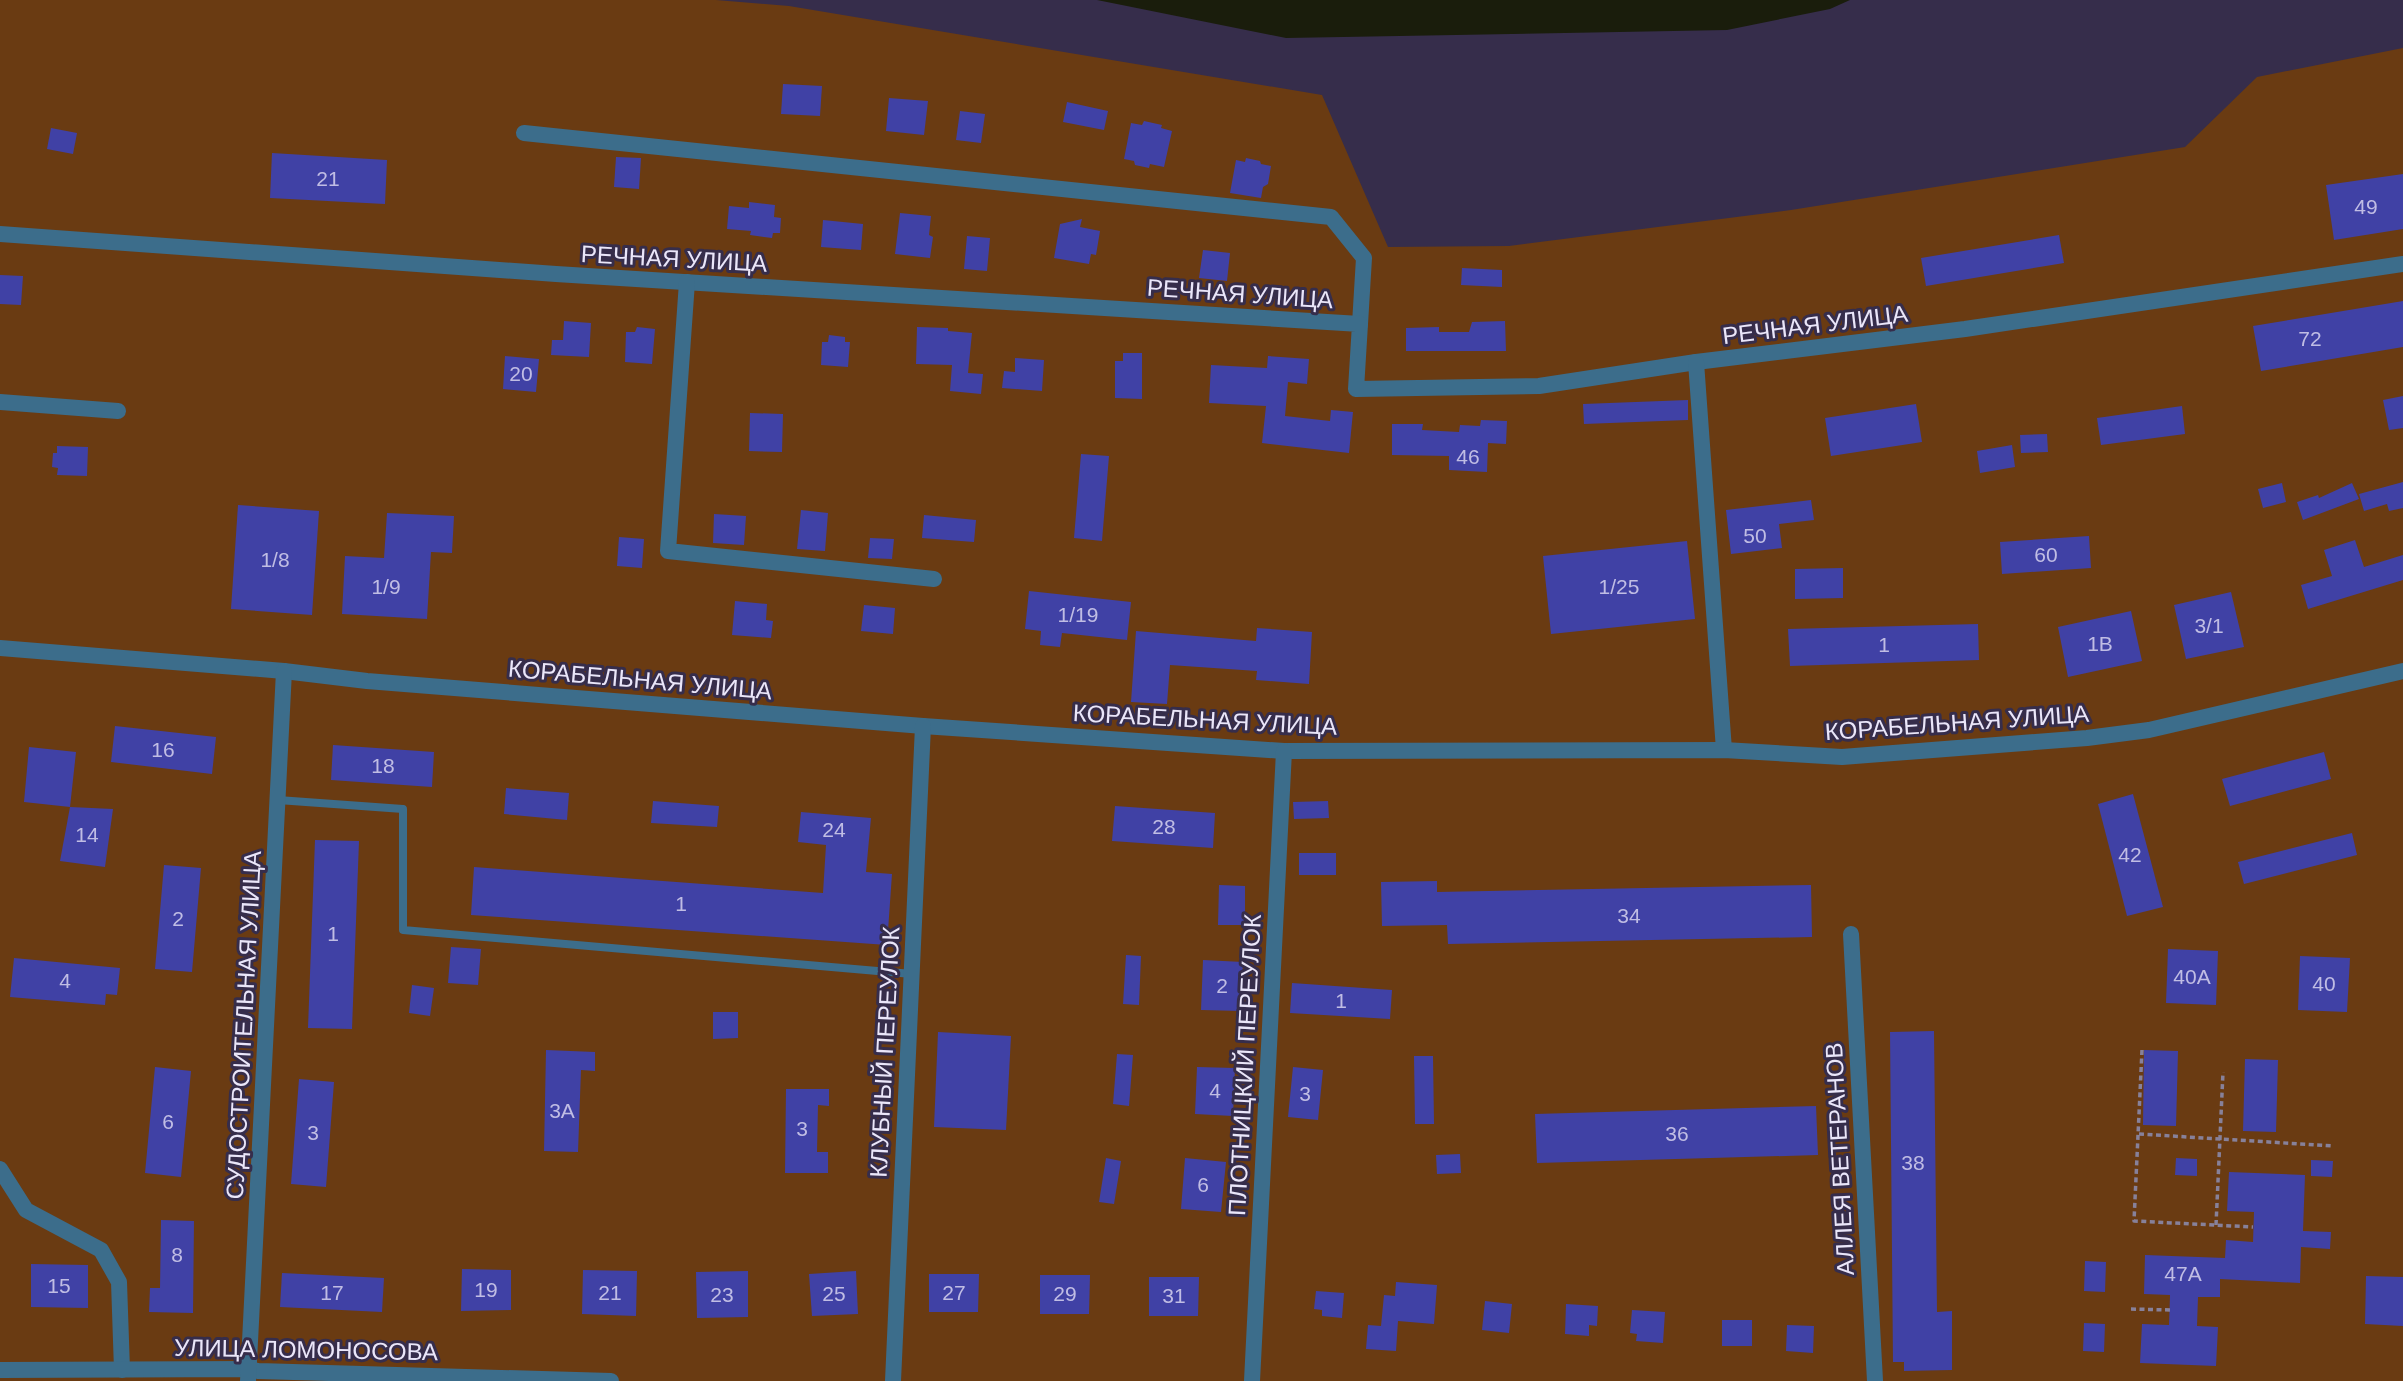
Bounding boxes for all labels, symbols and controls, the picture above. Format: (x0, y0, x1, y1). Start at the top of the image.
house number: 21 (316, 167, 340, 190)
house number: 49 (2354, 195, 2378, 218)
street label: РЕЧНАЯ УЛИЦА (580, 240, 768, 277)
street label: РЕЧНАЯ УЛИЦА (1146, 274, 1334, 313)
street label: РЕЧНАЯ УЛИЦА (1721, 300, 1909, 349)
house number: 72 (2298, 327, 2322, 350)
house number: 20 (509, 362, 533, 385)
house number: 46 (1456, 445, 1480, 468)
house number: 50 (1743, 524, 1767, 547)
house number: 60 (2034, 543, 2058, 566)
house number: 1/8 (260, 548, 290, 571)
house number: 1/9 (371, 575, 401, 598)
house number: 1/25 (1599, 575, 1639, 598)
house number: 1/19 (1058, 603, 1098, 626)
house number: 3/1 (2194, 614, 2224, 637)
house number: 1В (2087, 632, 2113, 655)
house number: 1 (1878, 633, 1890, 656)
street label: КОРАБЕЛЬНАЯ УЛИЦА (507, 655, 773, 704)
street label: КОРАБЕЛЬНАЯ УЛИЦА (1072, 699, 1338, 740)
street label: КОРАБЕЛЬНАЯ УЛИЦА (1824, 700, 2090, 745)
house number: 16 (151, 738, 175, 761)
house number: 18 (371, 754, 395, 777)
house number: 28 (1152, 815, 1176, 838)
house number: 24 (822, 818, 846, 841)
house number: 14 (75, 823, 99, 846)
house number: 42 (2118, 843, 2142, 866)
street label: СУДОСТРОИТЕЛЬНАЯ УЛИЦА (221, 850, 266, 1200)
house number: 1 (675, 892, 687, 915)
house number: 34 (1617, 904, 1641, 927)
house number: 2 (172, 907, 184, 930)
street label: ПЛОТНИЦКИЙ ПЕРЕУЛОК (1223, 913, 1266, 1216)
house number: 1 (327, 922, 339, 945)
street label: КЛУБНЫЙ ПЕРЕУЛОК (864, 926, 905, 1178)
house number: 40А (2173, 965, 2211, 988)
house number: 4 (59, 969, 71, 992)
house number: 40 (2312, 972, 2336, 995)
house number: 2 (1216, 974, 1228, 997)
house number: 1 (1335, 989, 1347, 1012)
street label: АЛЛЕЯ ВЕТЕРАНОВ (1820, 1042, 1859, 1276)
house number: 4 (1209, 1079, 1221, 1102)
house number: 3 (1299, 1082, 1311, 1105)
house number: 3А (549, 1099, 575, 1122)
house number: 6 (162, 1110, 174, 1133)
house number: 3 (796, 1117, 808, 1140)
house number: 3 (307, 1121, 319, 1144)
house number: 36 (1665, 1122, 1689, 1145)
house number: 38 (1901, 1151, 1925, 1174)
house number: 6 (1197, 1173, 1209, 1196)
house number: 8 (171, 1243, 183, 1266)
house number: 47А (2164, 1262, 2202, 1285)
house number: 15 (47, 1274, 71, 1297)
house number: 19 (474, 1278, 498, 1301)
house number: 17 (320, 1281, 344, 1304)
house number: 21 (598, 1281, 622, 1304)
house number: 27 (942, 1281, 966, 1304)
house number: 25 (822, 1282, 846, 1305)
house number: 29 (1053, 1282, 1077, 1305)
house number: 23 (710, 1283, 734, 1306)
house number: 31 (1162, 1284, 1186, 1307)
street label: УЛИЦА ЛОМОНОСОВА (174, 1334, 438, 1365)

